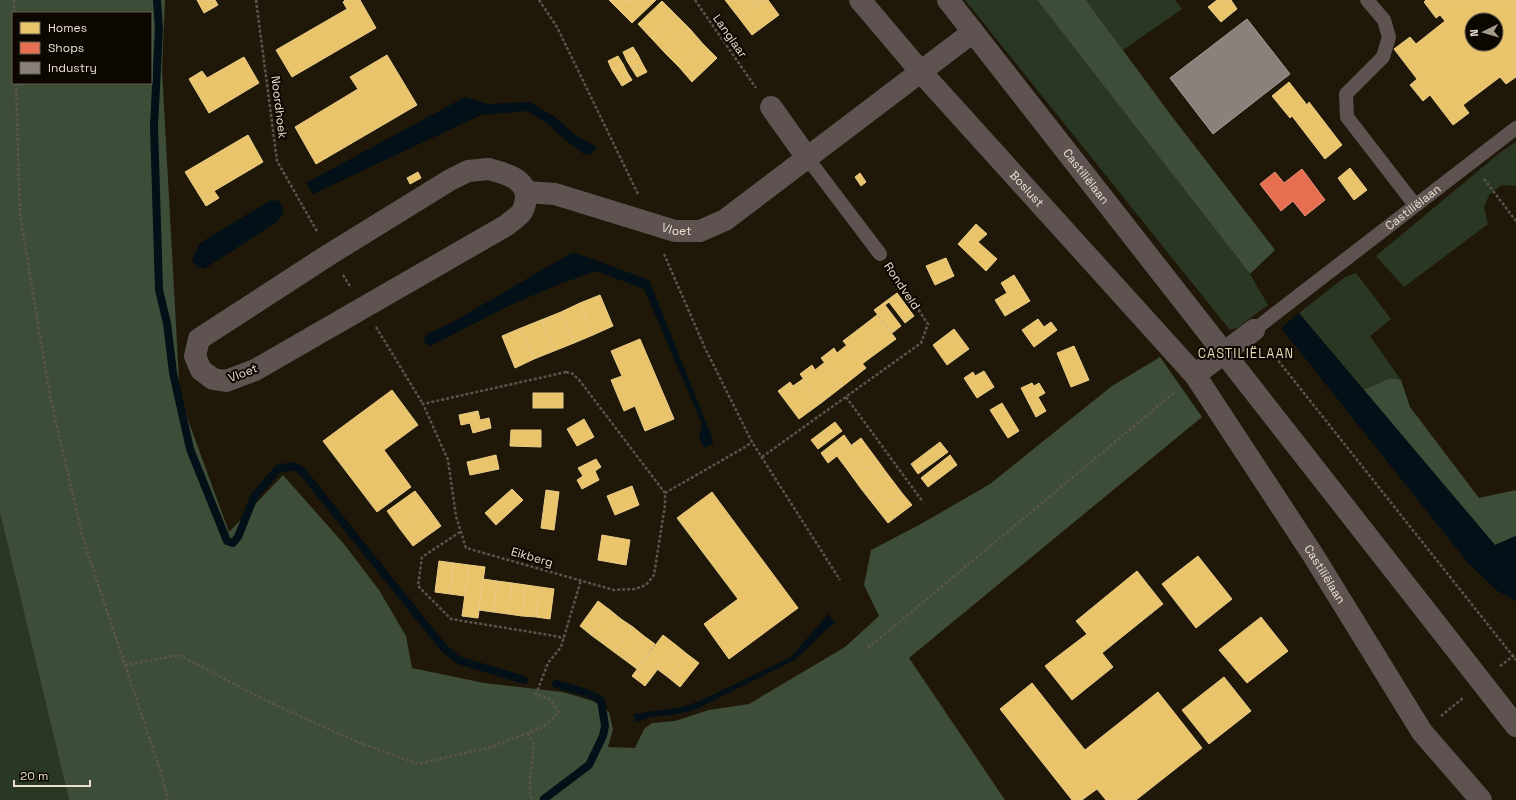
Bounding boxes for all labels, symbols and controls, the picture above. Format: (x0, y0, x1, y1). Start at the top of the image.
street label: Langlaar (709, 11, 751, 61)
legend (12, 12, 152, 84)
north arrow (1464, 12, 1504, 52)
text: Homes (48, 20, 87, 36)
text: N (1467, 29, 1481, 37)
text: Shops (48, 40, 84, 56)
text: Industry (48, 60, 97, 76)
street label: Noordhoek (267, 75, 291, 140)
street label: Castiliëlaan (1059, 145, 1113, 207)
street label: Boslust (1006, 167, 1047, 210)
street label: Castiliëlaan (1382, 181, 1444, 234)
street label: Vloet (660, 219, 691, 239)
street label: Rondveld (880, 259, 924, 313)
district label: CASTILIËLAAN (1198, 345, 1294, 362)
street label: Vloet (226, 360, 260, 386)
street label: Castiliëlaan (1300, 542, 1349, 607)
street label: Eikberg (509, 543, 555, 571)
scale bar (14, 762, 90, 788)
text: 20 m (20, 768, 48, 784)

